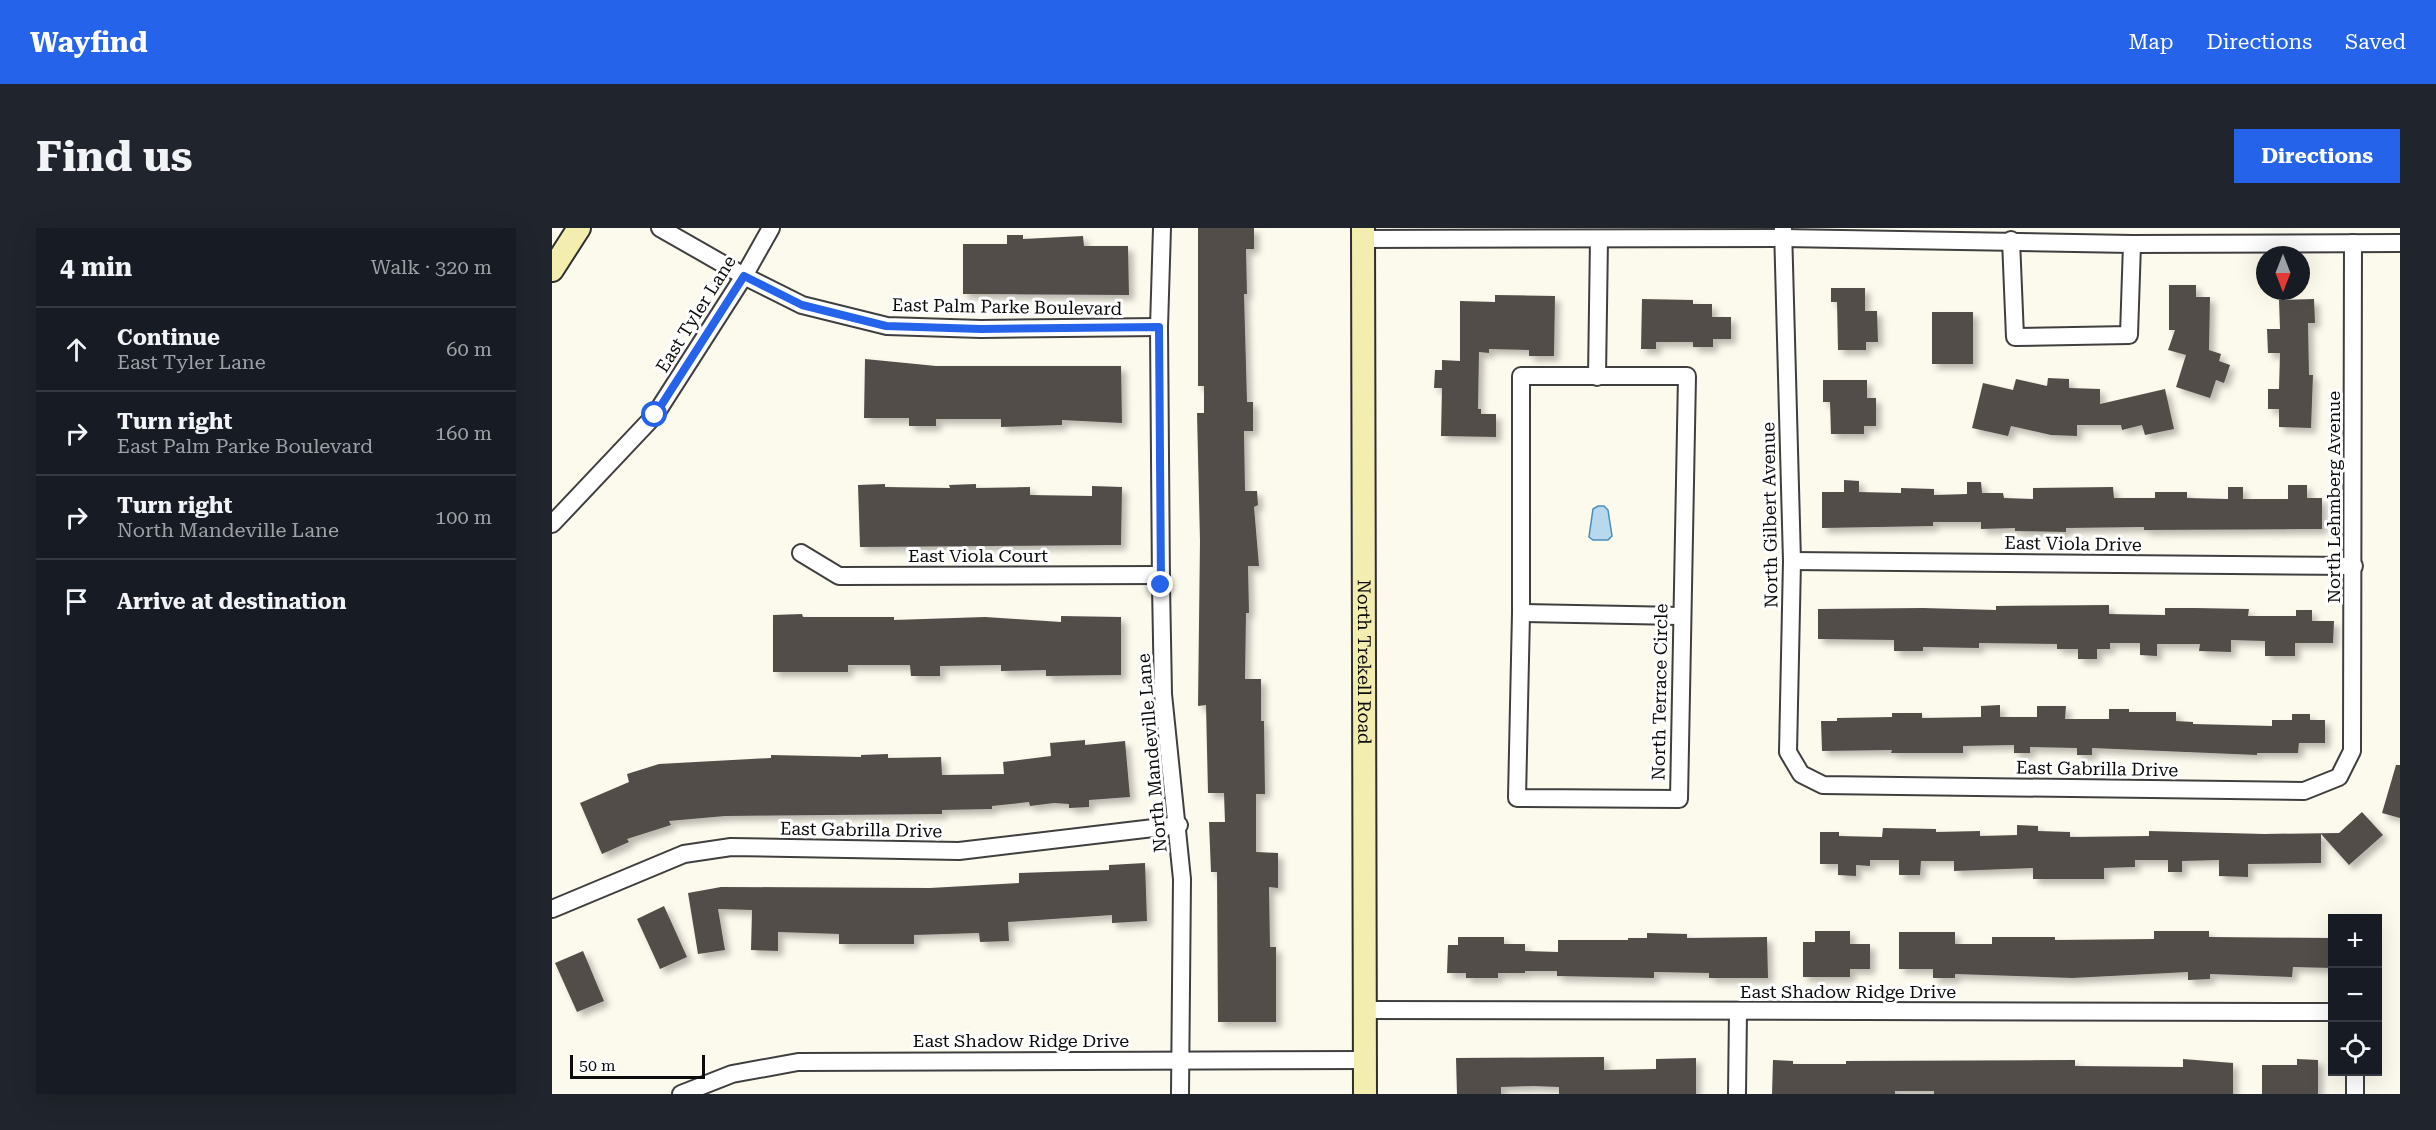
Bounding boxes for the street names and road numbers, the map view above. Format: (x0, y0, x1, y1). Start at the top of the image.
street label: East Tyler Lane (651, 251, 740, 376)
street label: East Palm Parke Boulevard (892, 294, 1123, 319)
street label: North Lehmberg Avenue (2323, 391, 2344, 603)
street label: North Gilbert Avenue (1757, 422, 1782, 608)
street label: East Viola Drive (2004, 532, 2142, 555)
street label: East Viola Court (908, 545, 1048, 566)
street label: North Trekell Road (1354, 579, 1375, 745)
street label: North Terrace Circle (1647, 603, 1672, 781)
street label: North Mandeville Lane (1132, 653, 1171, 853)
street label: East Gabrilla Drive (2016, 757, 2178, 780)
street label: East Gabrilla Drive (780, 818, 942, 841)
street label: East Shadow Ridge Drive (1740, 981, 1956, 1002)
street label: East Shadow Ridge Drive (913, 1030, 1129, 1051)

